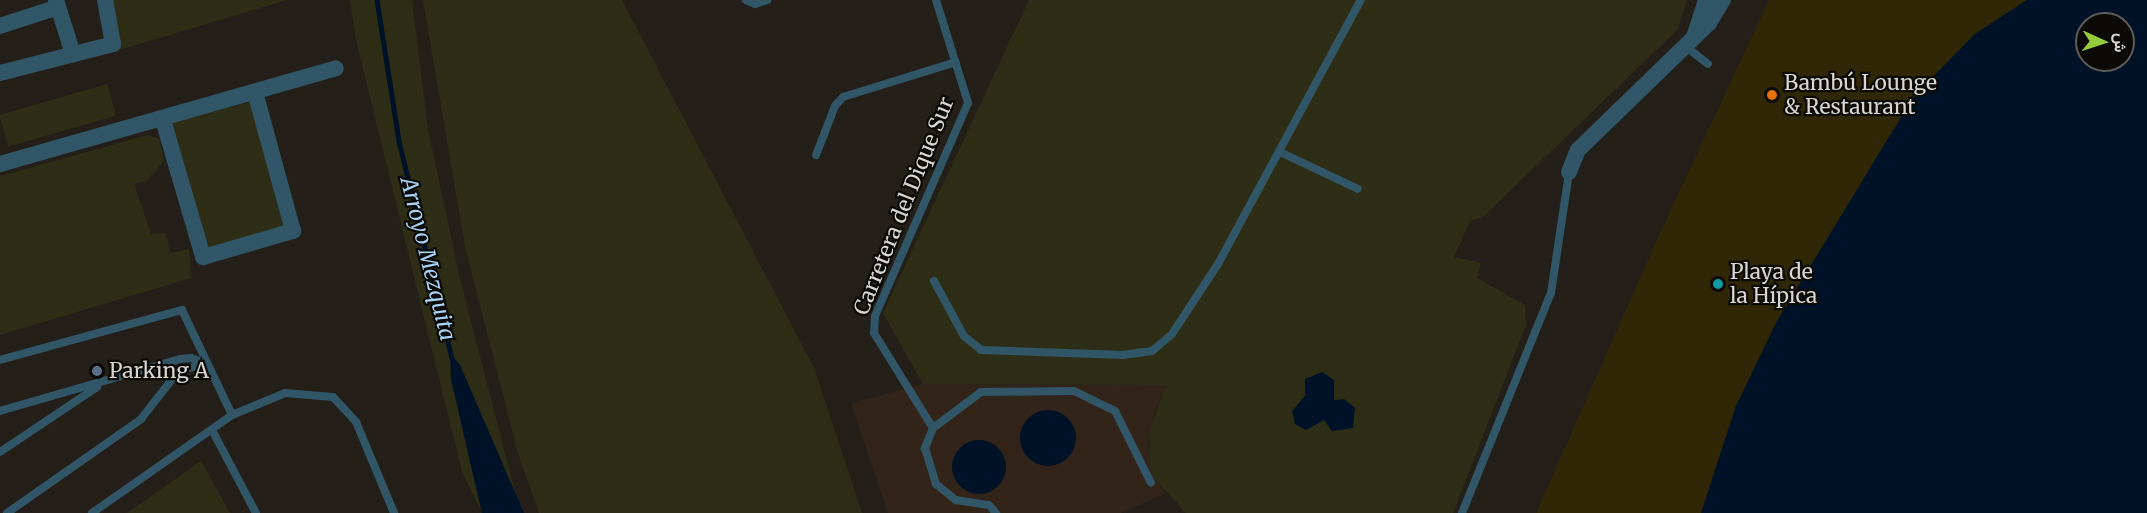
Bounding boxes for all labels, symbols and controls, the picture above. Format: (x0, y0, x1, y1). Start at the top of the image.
north arrow (2075, 12, 2135, 72)
text: ش (2110, 33, 2131, 53)
place label: Bambú Lounge & Restaurant (1784, 70, 1937, 120)
marker: Bambú Lounge & Restaurant (1765, 88, 1779, 102)
street label: Carretera del Dique Sur (849, 93, 959, 319)
water label: Arroyo Mezquita (395, 175, 461, 343)
place label: Playa de la Hípica (1730, 259, 1817, 309)
marker: Playa de la Hípica (1711, 277, 1725, 291)
place label: Parking A (109, 358, 209, 384)
marker: Parking A (90, 364, 104, 378)

